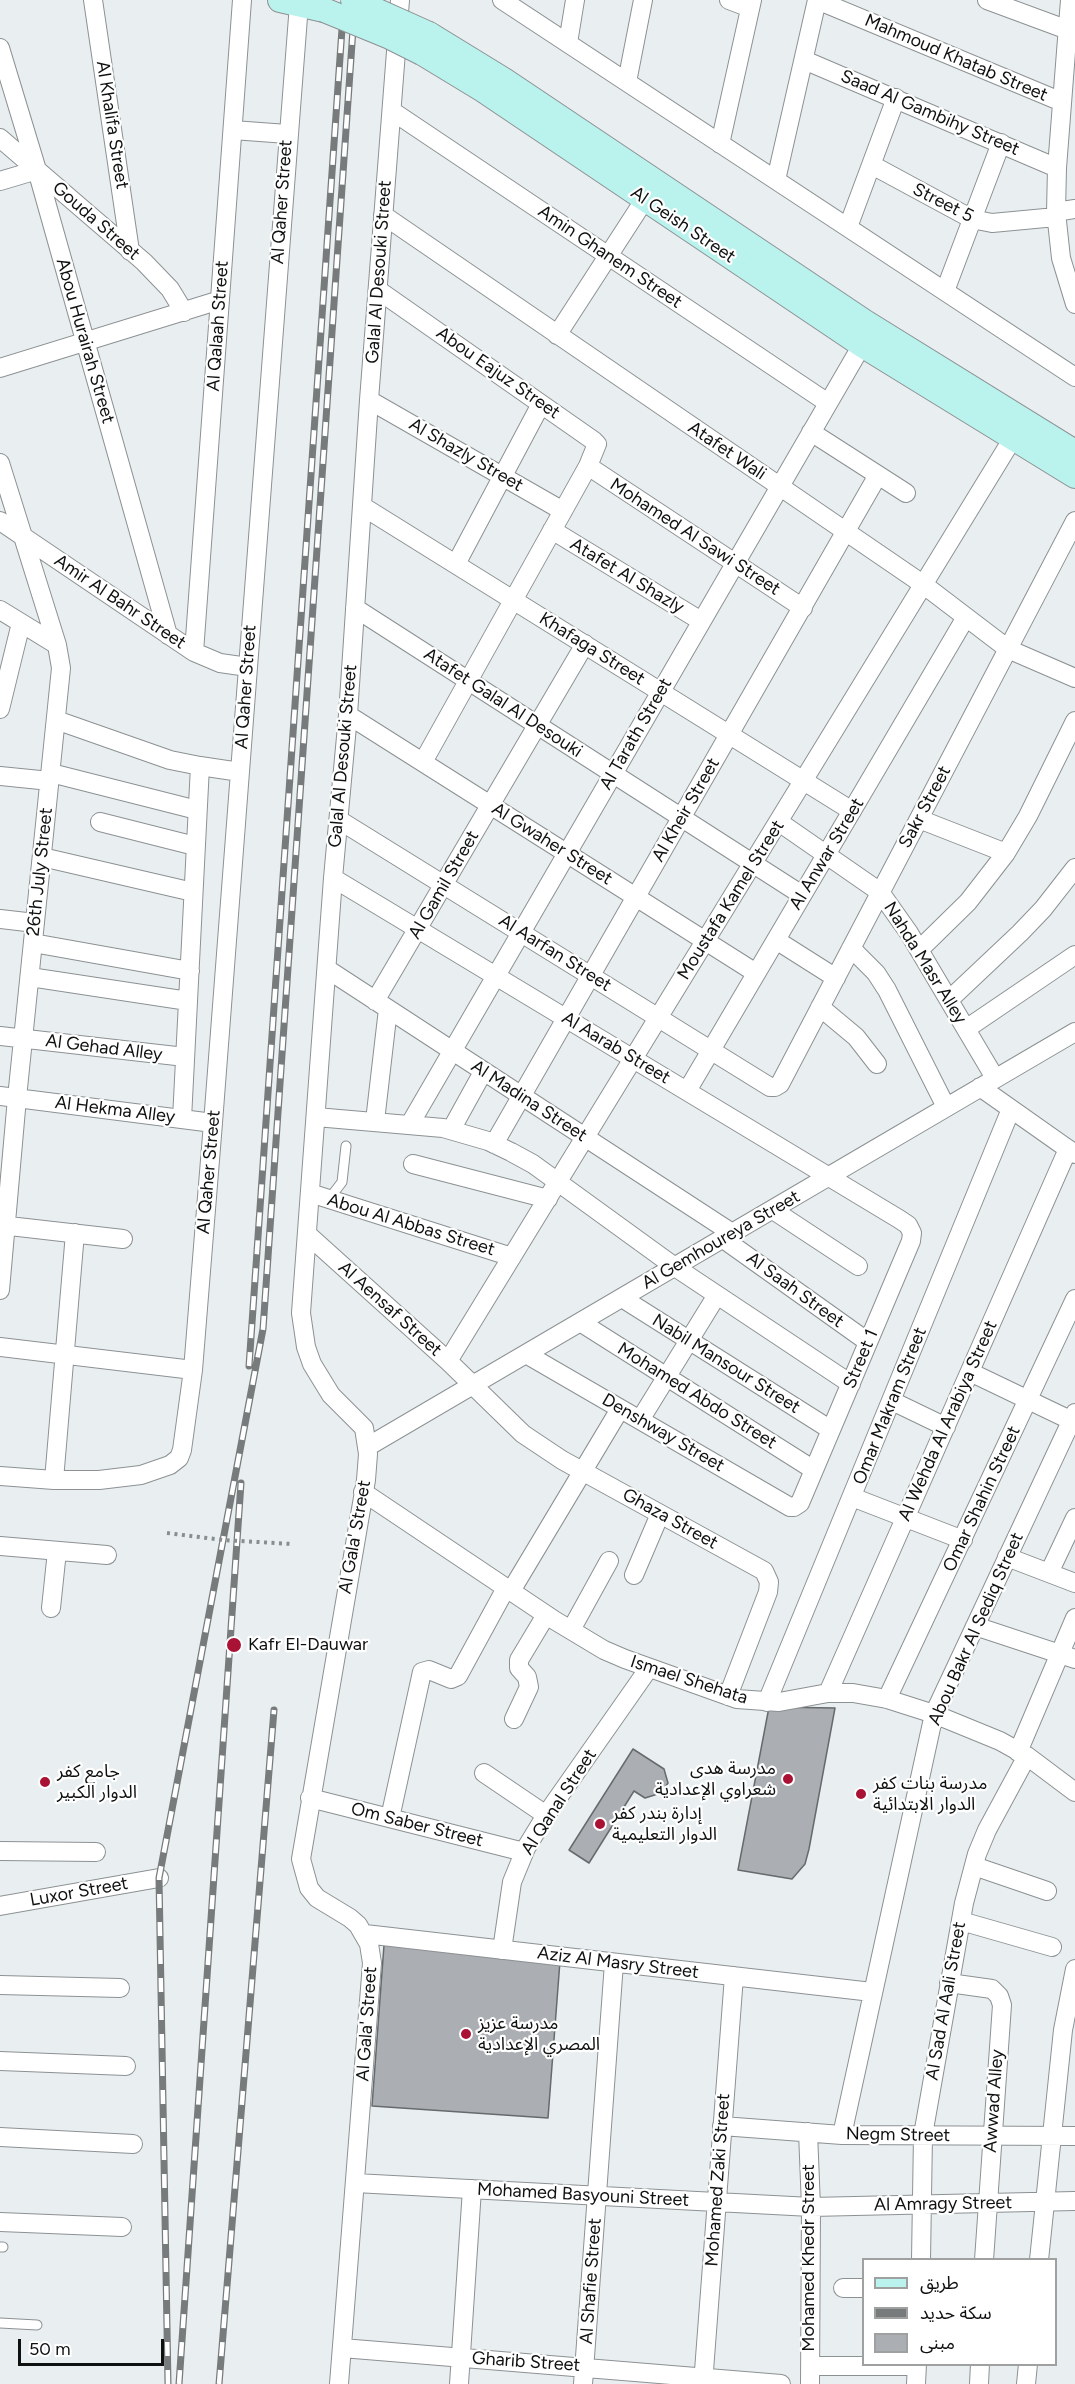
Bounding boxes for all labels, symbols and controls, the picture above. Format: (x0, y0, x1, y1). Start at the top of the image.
street label: Mahmoud Khatab Street (861, 10, 1051, 106)
street label: Al Khalifa Street (91, 59, 133, 191)
street label: Saad Al Gambihy Street (837, 66, 1023, 160)
street label: Al Qaher Street (267, 139, 297, 265)
street label: Gouda Street (48, 177, 144, 265)
street label: Street 5 (909, 179, 977, 227)
street label: Galal Al Desouki Street (362, 180, 396, 364)
street label: Al Geish Street (627, 182, 739, 268)
street label: Amin Ghanem Street (534, 201, 686, 313)
street label: Abou Hurairah Street (51, 256, 119, 426)
street label: Al Qalaah Street (203, 260, 233, 392)
street label: Abou Eajuz Street (432, 322, 564, 424)
street label: Al Shazly Street (405, 414, 527, 496)
street label: Atafet Wali (684, 417, 770, 485)
street label: Mohamed Al Sawi Street (606, 474, 784, 600)
street label: Atafet Al Shazly (566, 534, 688, 618)
street label: Amir Al Bahr Street (50, 550, 190, 654)
street label: Khafaga Street (535, 608, 649, 690)
street label: Al Qaher Street (231, 624, 261, 750)
street label: Atafet Galal Al Desouki (420, 644, 586, 762)
street label: Galal Al Desouki Street (324, 663, 362, 849)
street label: Al Tarath Street (595, 674, 677, 794)
street label: Al Kheir Street (648, 754, 724, 866)
street label: Sakr Street (894, 762, 956, 852)
street label: Al Anwar Street (785, 794, 869, 914)
street label: Al Gwaher Street (488, 798, 616, 890)
street label: 26th July Street (23, 807, 57, 937)
street label: Moustafa Kamel Street (673, 816, 789, 984)
street label: Al Gamil Street (404, 827, 484, 943)
street label: Nahda Masr Alley (879, 898, 971, 1028)
street label: Al Aarfan Street (495, 910, 615, 996)
street label: Al Aarab Street (558, 1007, 674, 1089)
street label: Al Gehad Alley (44, 1030, 164, 1066)
street label: Al Madina Street (467, 1056, 591, 1146)
street label: Al Hekma Alley (54, 1092, 176, 1128)
street label: Al Qaher Street (193, 1109, 225, 1235)
street label: Al Gemhoureya Street (638, 1186, 804, 1294)
street label: Abou Al Abbas Street (325, 1189, 497, 1261)
street label: Al Saah Street (742, 1247, 848, 1333)
street label: Al Aensaf Street (334, 1257, 446, 1361)
street label: Nabil Mansour Street (648, 1310, 804, 1418)
street label: Al Wehda Al Arabiya Street (894, 1317, 1002, 1525)
street label: Omar Makram Street (849, 1324, 931, 1488)
street label: Street 1 (839, 1326, 883, 1392)
street label: Mohamed Abdo Street (613, 1338, 781, 1454)
street label: Denshway Street (598, 1389, 728, 1477)
street label: Omar Shahin Street (939, 1423, 1025, 1575)
street label: Al Gala' Street (334, 1478, 376, 1596)
street label: Ghaza Street (619, 1484, 721, 1554)
street label: Abou Bakr Al Sediq Street (924, 1529, 1028, 1729)
place label: Kafr El-Dauwar (248, 1634, 368, 1656)
marker: Kafr El-Dauwar (225, 1636, 243, 1654)
street label: Ismael Shehata (628, 1651, 750, 1709)
street label: Al Qanal Street (517, 1745, 601, 1859)
place label: مدرسة هدى شعراوي الإعدادية (655, 1758, 776, 1800)
place label: جامع كفر الدوار الكبير (57, 1761, 137, 1804)
marker: مدرسة هدى شعراوي الإعدادية (781, 1772, 795, 1786)
place label: مدرسة بنات كفر الدوار الابتدائية (873, 1773, 987, 1816)
marker: جامع كفر الدوار الكبير (38, 1775, 52, 1789)
marker: مدرسة بنات كفر الدوار الابتدائية (854, 1787, 868, 1801)
street label: Om Saber Street (349, 1798, 485, 1852)
place label: إدارة بندر كفر الدوار التعليمية (612, 1803, 717, 1846)
marker: إدارة بندر كفر الدوار التعليمية (593, 1817, 607, 1831)
street label: Luxor Street (28, 1873, 130, 1911)
street label: Al Sad Al Aali Street (921, 1920, 971, 2082)
street label: Aziz Al Masry Street (536, 1942, 700, 1984)
street label: Al Gala' Street (352, 1966, 382, 2082)
place label: مدرسة عزيز المصري الإعدادية (478, 2013, 600, 2056)
marker: مدرسة عزيز المصري الإعدادية (459, 2027, 473, 2041)
street label: Awwad Alley (980, 2049, 1008, 2153)
street label: Mohamed Zaki Street (701, 2093, 735, 2267)
street label: Negm Street (846, 2123, 950, 2147)
street label: Mohamed Khedr Street (798, 2164, 820, 2352)
street label: Mohamed Basyouni Street (476, 2179, 690, 2211)
street label: Al Amragy Street (874, 2192, 1012, 2216)
street label: Al Shafie Street (576, 2217, 606, 2345)
legend (862, 2258, 1057, 2366)
text: طريق (920, 2272, 959, 2294)
text: سكة حديد (920, 2302, 992, 2324)
scale bar (21, 2327, 166, 2365)
text: مبنى (920, 2332, 955, 2354)
text: 50 m (29, 2338, 71, 2360)
street label: Gharib Street (471, 2347, 581, 2377)

